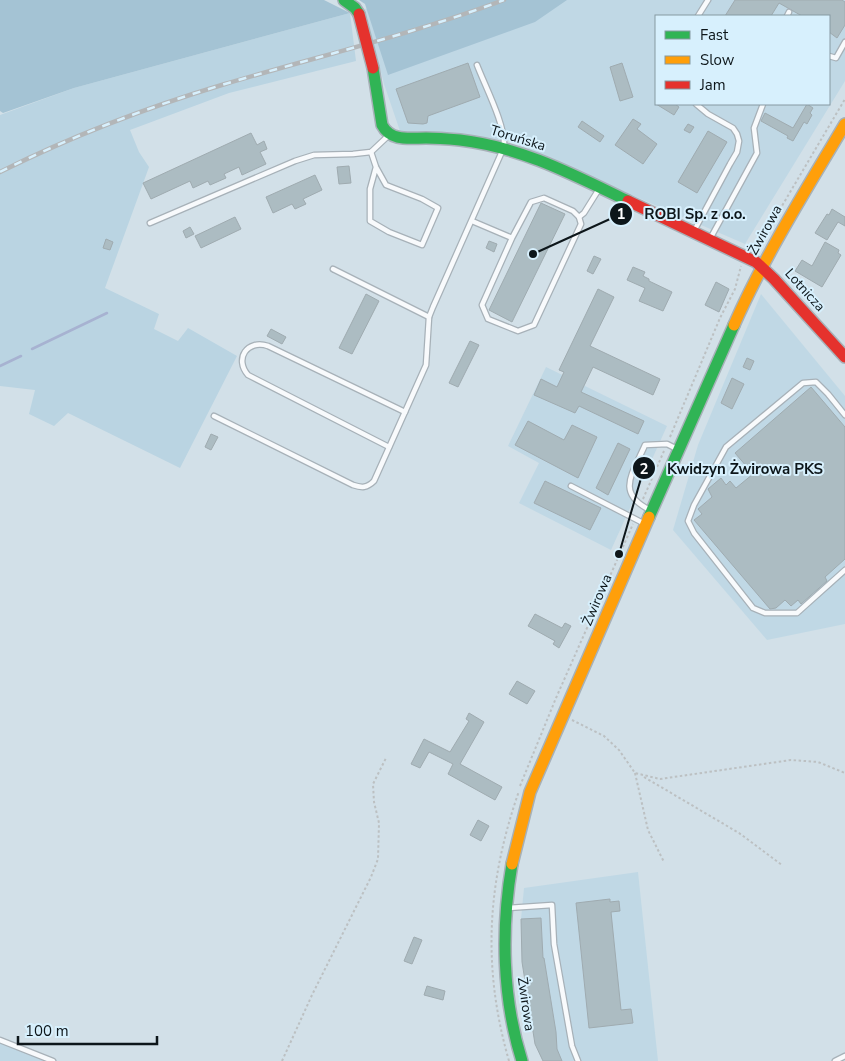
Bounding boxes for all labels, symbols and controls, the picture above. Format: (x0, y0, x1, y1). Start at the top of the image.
legend (655, 15, 830, 105)
text: Fast (700, 25, 729, 45)
text: Slow (700, 50, 735, 70)
text: Jam (699, 75, 726, 95)
street label: Toruńska (488, 121, 548, 155)
callout: ROBI Sp. z o.o. (609, 199, 755, 229)
street label: Żwirowa (743, 202, 787, 258)
text: 1 (616, 204, 626, 224)
text: ROBI Sp. z o.o. (644, 204, 746, 224)
street label: Lotnicza (781, 264, 829, 316)
callout: Kwidzyn Żwirowa PKS (632, 453, 833, 483)
text: 2 (639, 459, 649, 479)
text: Kwidzyn Żwirowa PKS (667, 459, 823, 479)
street label: Żwirowa (578, 571, 616, 629)
street label: Żwirowa (513, 976, 539, 1032)
scale bar (18, 1014, 156, 1046)
text: 100 m (25, 1021, 69, 1041)

